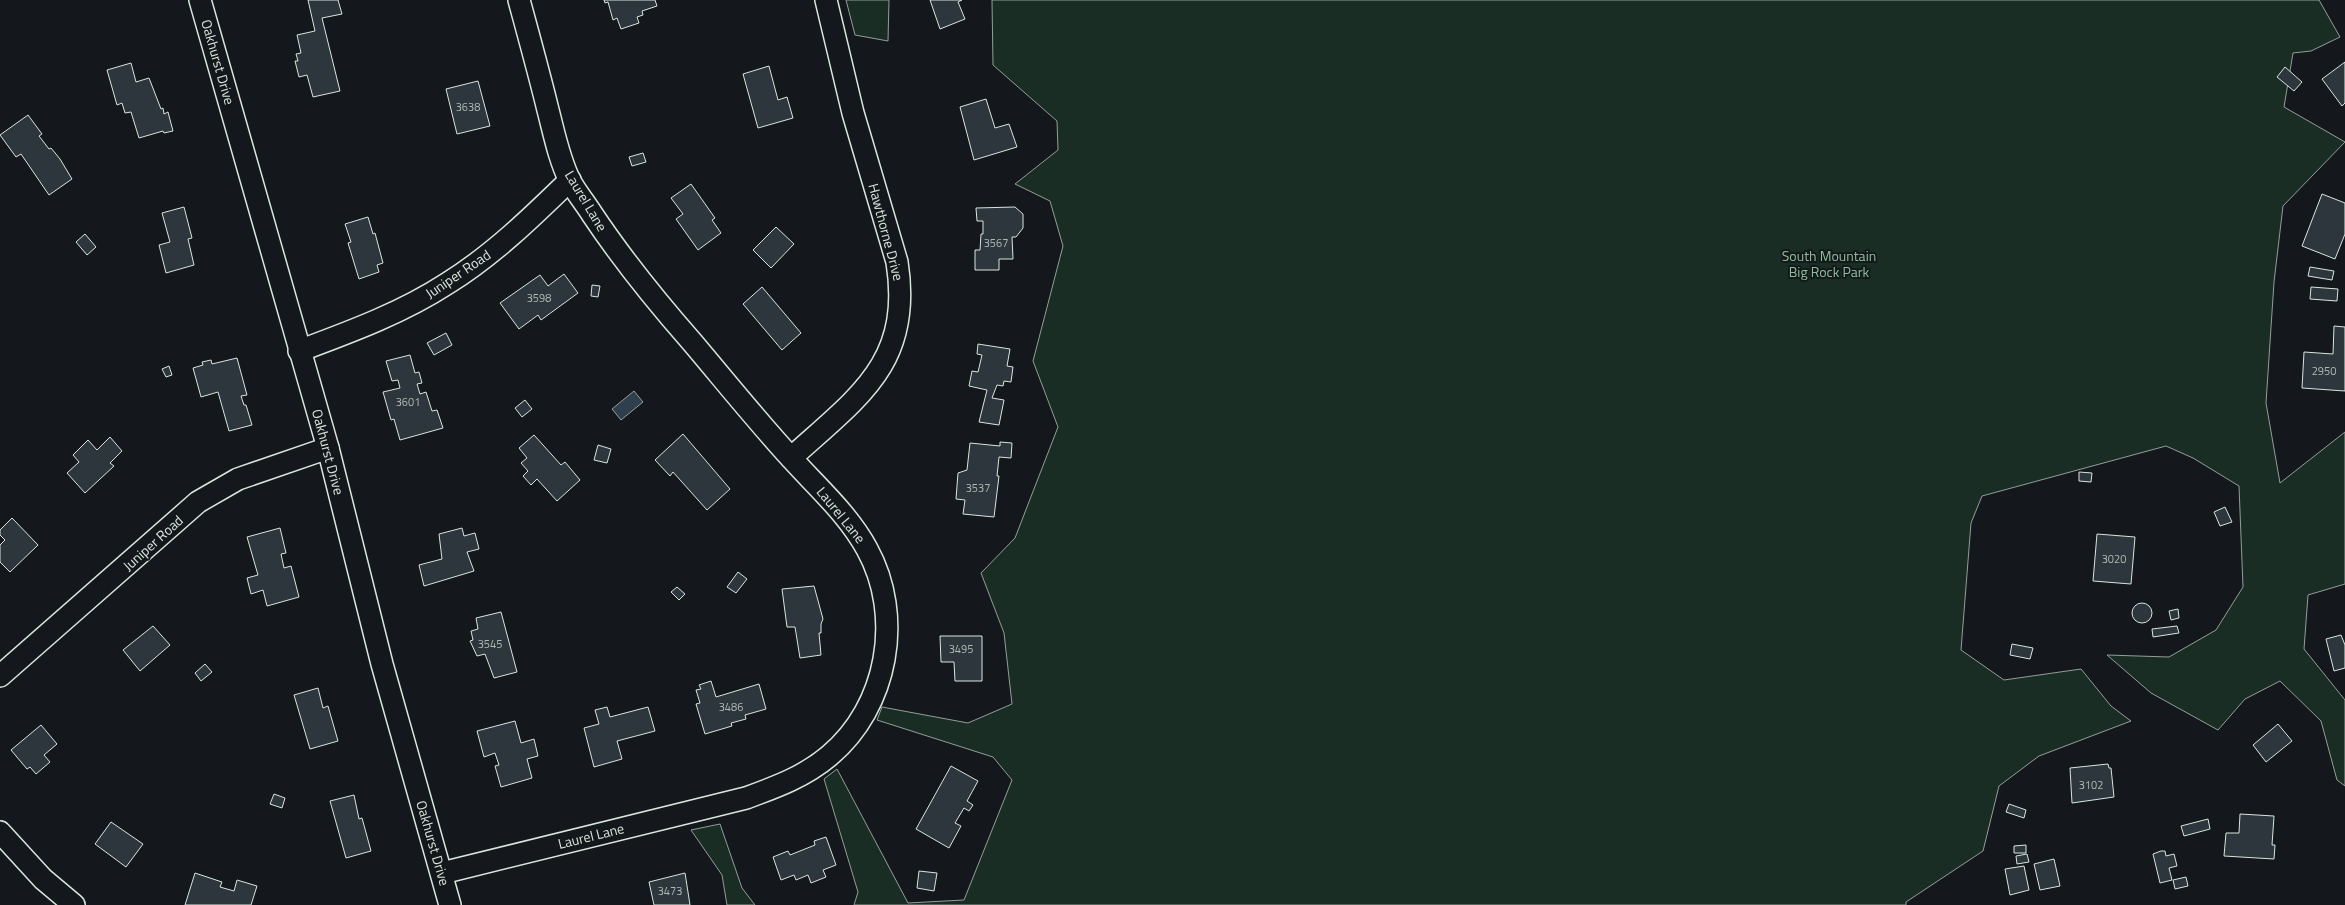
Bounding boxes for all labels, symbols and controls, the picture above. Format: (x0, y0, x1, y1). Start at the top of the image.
street label: Oakhurst Drive (196, 17, 241, 107)
house number: 3638 (456, 99, 480, 115)
street label: Laurel Lane (560, 166, 613, 235)
street label: Hawthorne Drive (863, 181, 910, 283)
house number: 3567 (984, 235, 1008, 251)
street label: Juniper Road (421, 244, 495, 303)
park label: South Mountain Big Rock Park (1782, 245, 1876, 282)
house number: 3598 (527, 290, 551, 306)
house number: 2950 (2312, 363, 2336, 379)
house number: 3601 (396, 394, 420, 410)
street label: Oakhurst Drive (307, 407, 350, 497)
house number: 3537 (966, 480, 990, 496)
street label: Laurel Lane (812, 482, 871, 548)
street label: Juniper Road (118, 510, 187, 575)
house number: 3020 (2102, 551, 2126, 567)
house number: 3545 (478, 636, 502, 652)
house number: 3495 (949, 641, 973, 657)
house number: 3486 (719, 699, 743, 715)
house number: 3102 (2079, 777, 2103, 793)
street label: Oakhurst Drive (411, 798, 456, 888)
street label: Laurel Lane (556, 817, 626, 854)
house number: 3473 (658, 883, 682, 899)

